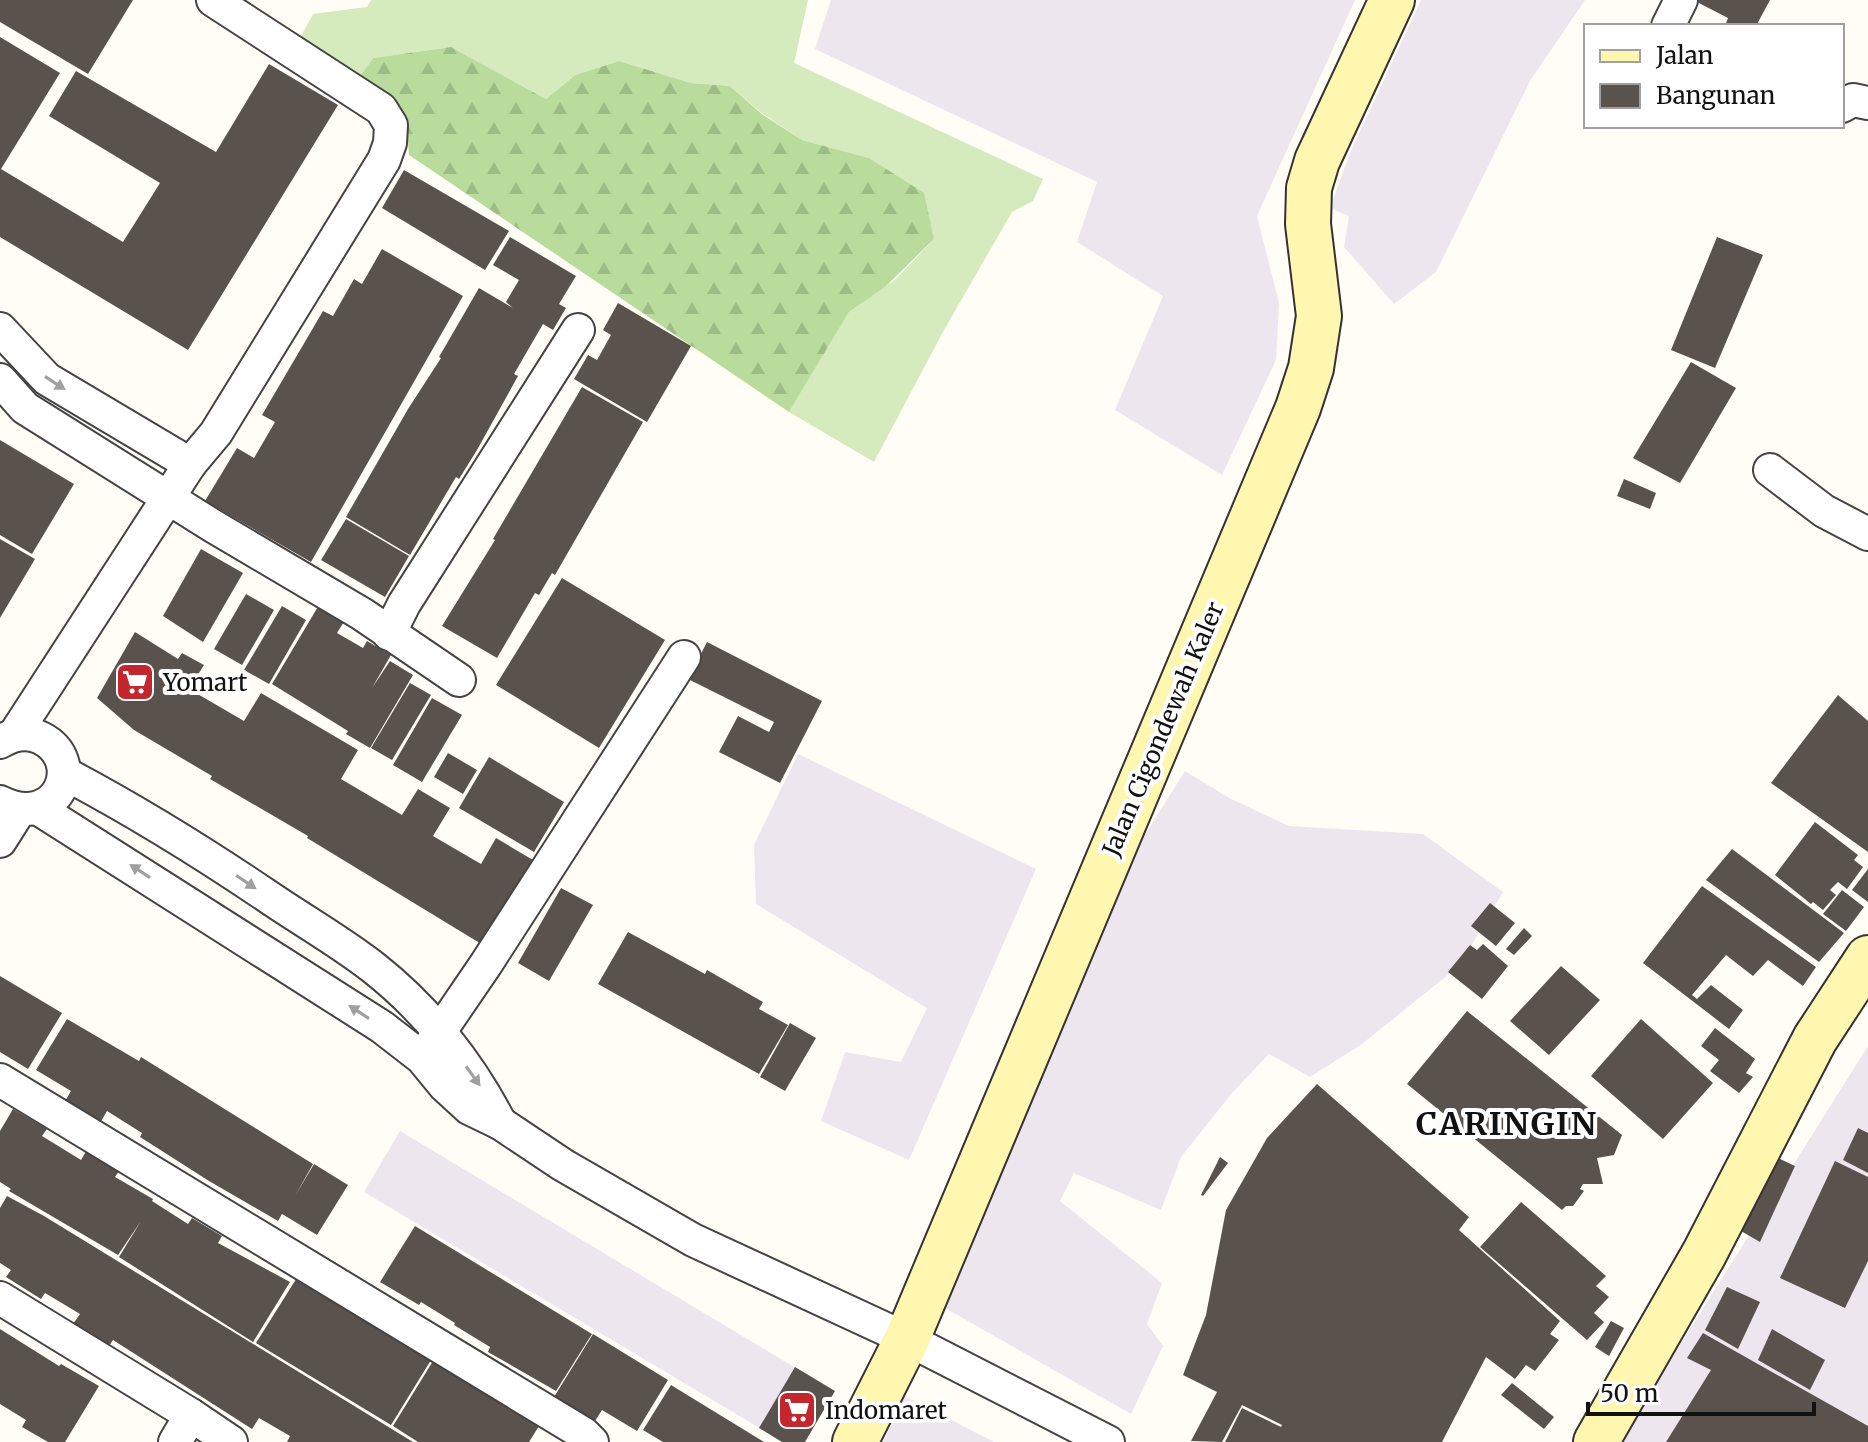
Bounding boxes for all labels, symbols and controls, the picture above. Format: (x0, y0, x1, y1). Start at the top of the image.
legend (1584, 24, 1844, 128)
text: Jalan (1655, 40, 1714, 71)
text: Bangunan (1656, 80, 1776, 111)
one-way arrow (45, 376, 66, 391)
street label: Jalan Cigondewah Kaler (1095, 597, 1231, 862)
supermarket icon: Yomart (114, 661, 156, 703)
place label: Yomart (162, 667, 248, 698)
one-way arrow (130, 864, 151, 879)
one-way arrow (236, 874, 257, 889)
one-way arrow (348, 1005, 370, 1020)
one-way arrow (464, 1065, 480, 1086)
district label: CARINGIN (1416, 1104, 1598, 1144)
scale bar (1588, 1366, 1814, 1416)
text: 50 m (1600, 1378, 1659, 1409)
supermarket icon: Indomaret (776, 1389, 818, 1431)
place label: Indomaret (825, 1395, 948, 1426)

